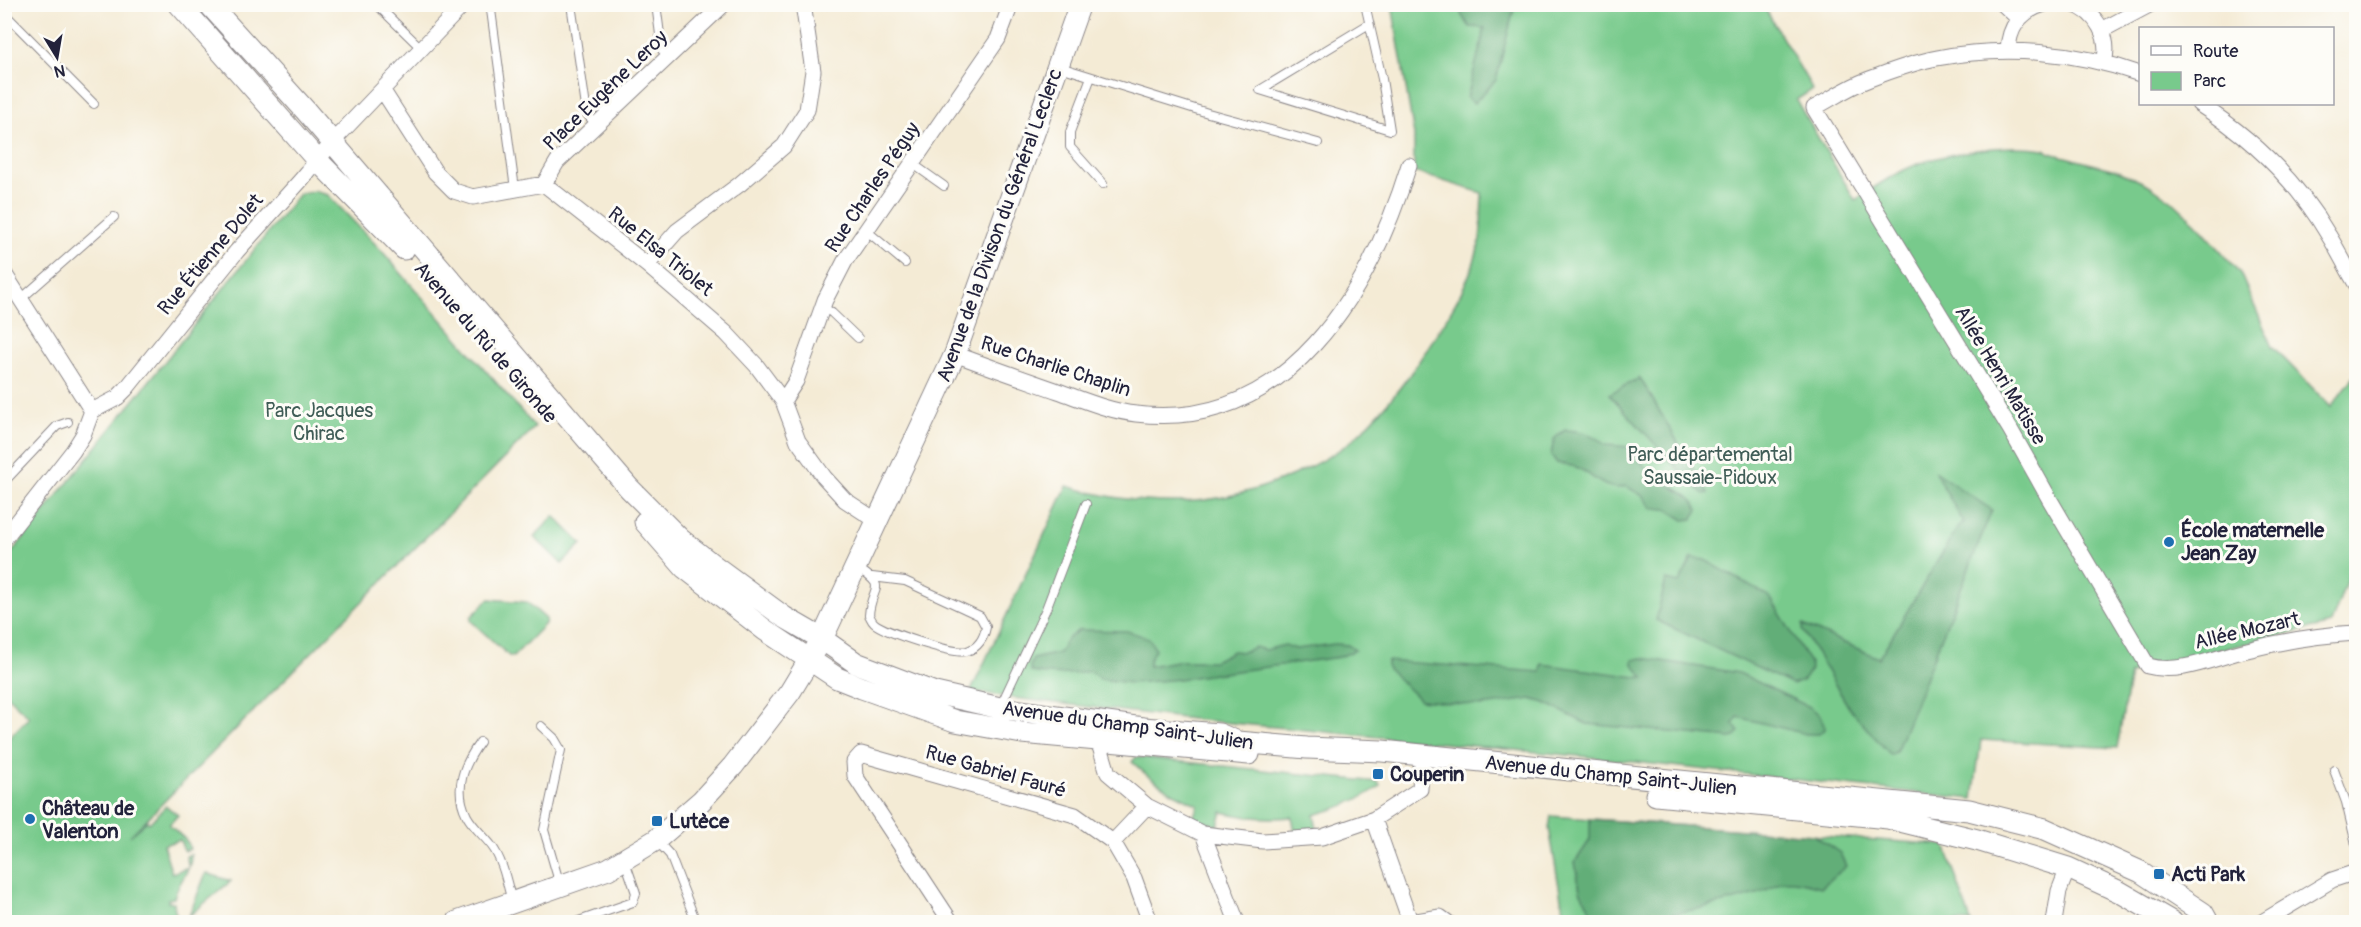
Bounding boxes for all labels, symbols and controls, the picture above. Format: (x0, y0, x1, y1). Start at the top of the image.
street label: Place Eugène Leroy (538, 24, 673, 156)
north arrow (27, 27, 87, 87)
legend (2139, 27, 2334, 105)
text: Route (2193, 40, 2238, 63)
text: N (52, 60, 67, 82)
street label: Avenue de la Divison du Général Leclerc (931, 65, 1068, 385)
text: Parc (2193, 70, 2226, 93)
street label: Rue Charles Péguy (819, 117, 926, 257)
street label: Rue Étienne Dolet (152, 188, 269, 320)
street label: Rue Elsa Triolet (603, 201, 719, 302)
street label: Avenue du Rû de Gironde (409, 256, 563, 428)
street label: Allée Henri Matisse (1949, 301, 2052, 449)
street label: Rue Charlie Chaplin (978, 330, 1134, 403)
park label: Parc Jacques Chirac (265, 398, 373, 446)
park label: Parc départemental Saussaie-Pidoux (1627, 442, 1793, 490)
place label: École maternelle Jean Zay (2181, 518, 2325, 566)
marker: École maternelle Jean Zay (2162, 535, 2176, 549)
street label: Allée Mozart (2192, 606, 2303, 655)
street label: Avenue du Champ Saint-Julien (1001, 695, 1255, 756)
street label: Rue Gabriel Fauré (922, 739, 1069, 804)
street label: Avenue du Champ Saint-Julien (1484, 750, 1738, 801)
place label: Couperin (1390, 762, 1464, 787)
marker: Couperin (1371, 767, 1385, 781)
place label: Château de Valenton (42, 796, 135, 844)
place label: Lutèce (669, 809, 730, 834)
marker: Château de Valenton (23, 812, 37, 826)
marker: Lutèce (650, 814, 664, 828)
place label: Acti Park (2171, 862, 2246, 887)
marker: Acti Park (2152, 867, 2166, 881)

